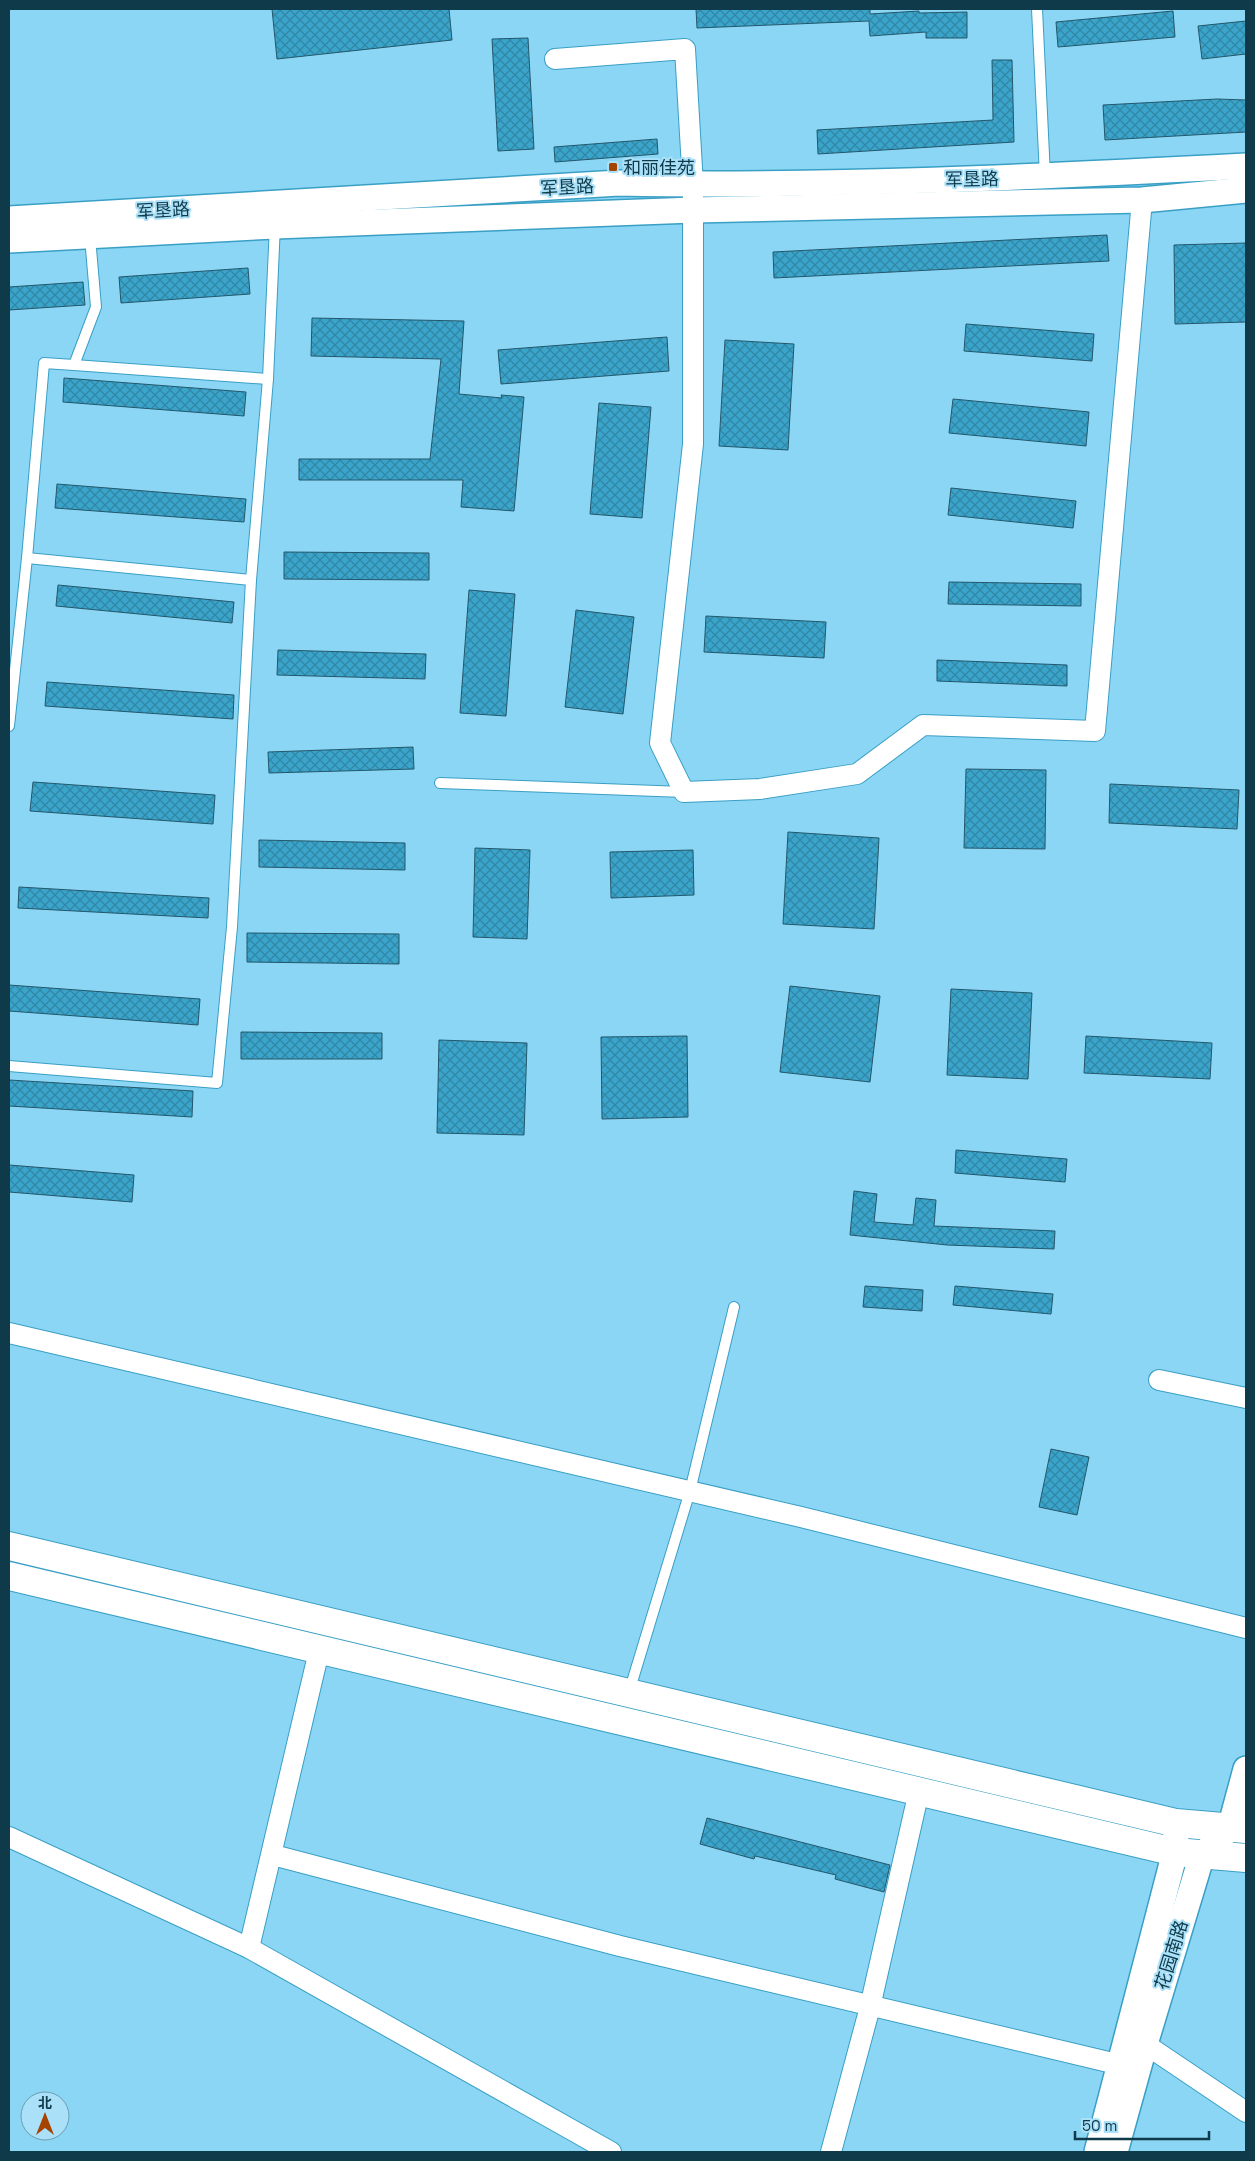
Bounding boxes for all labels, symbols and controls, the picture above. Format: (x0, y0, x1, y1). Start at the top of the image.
place label: 和丽佳苑 (623, 156, 695, 179)
marker: 和丽佳苑 (607, 161, 619, 173)
street label: 军垦路 (945, 167, 999, 191)
street label: 军垦路 (539, 174, 595, 200)
street label: 军垦路 (135, 197, 191, 223)
street label: 花园南路 (1149, 1917, 1193, 1993)
north arrow (20, 2091, 70, 2141)
text: 北 (38, 2094, 52, 2112)
scale bar (1075, 2108, 1209, 2140)
text: 50 m (1082, 2116, 1117, 2135)

